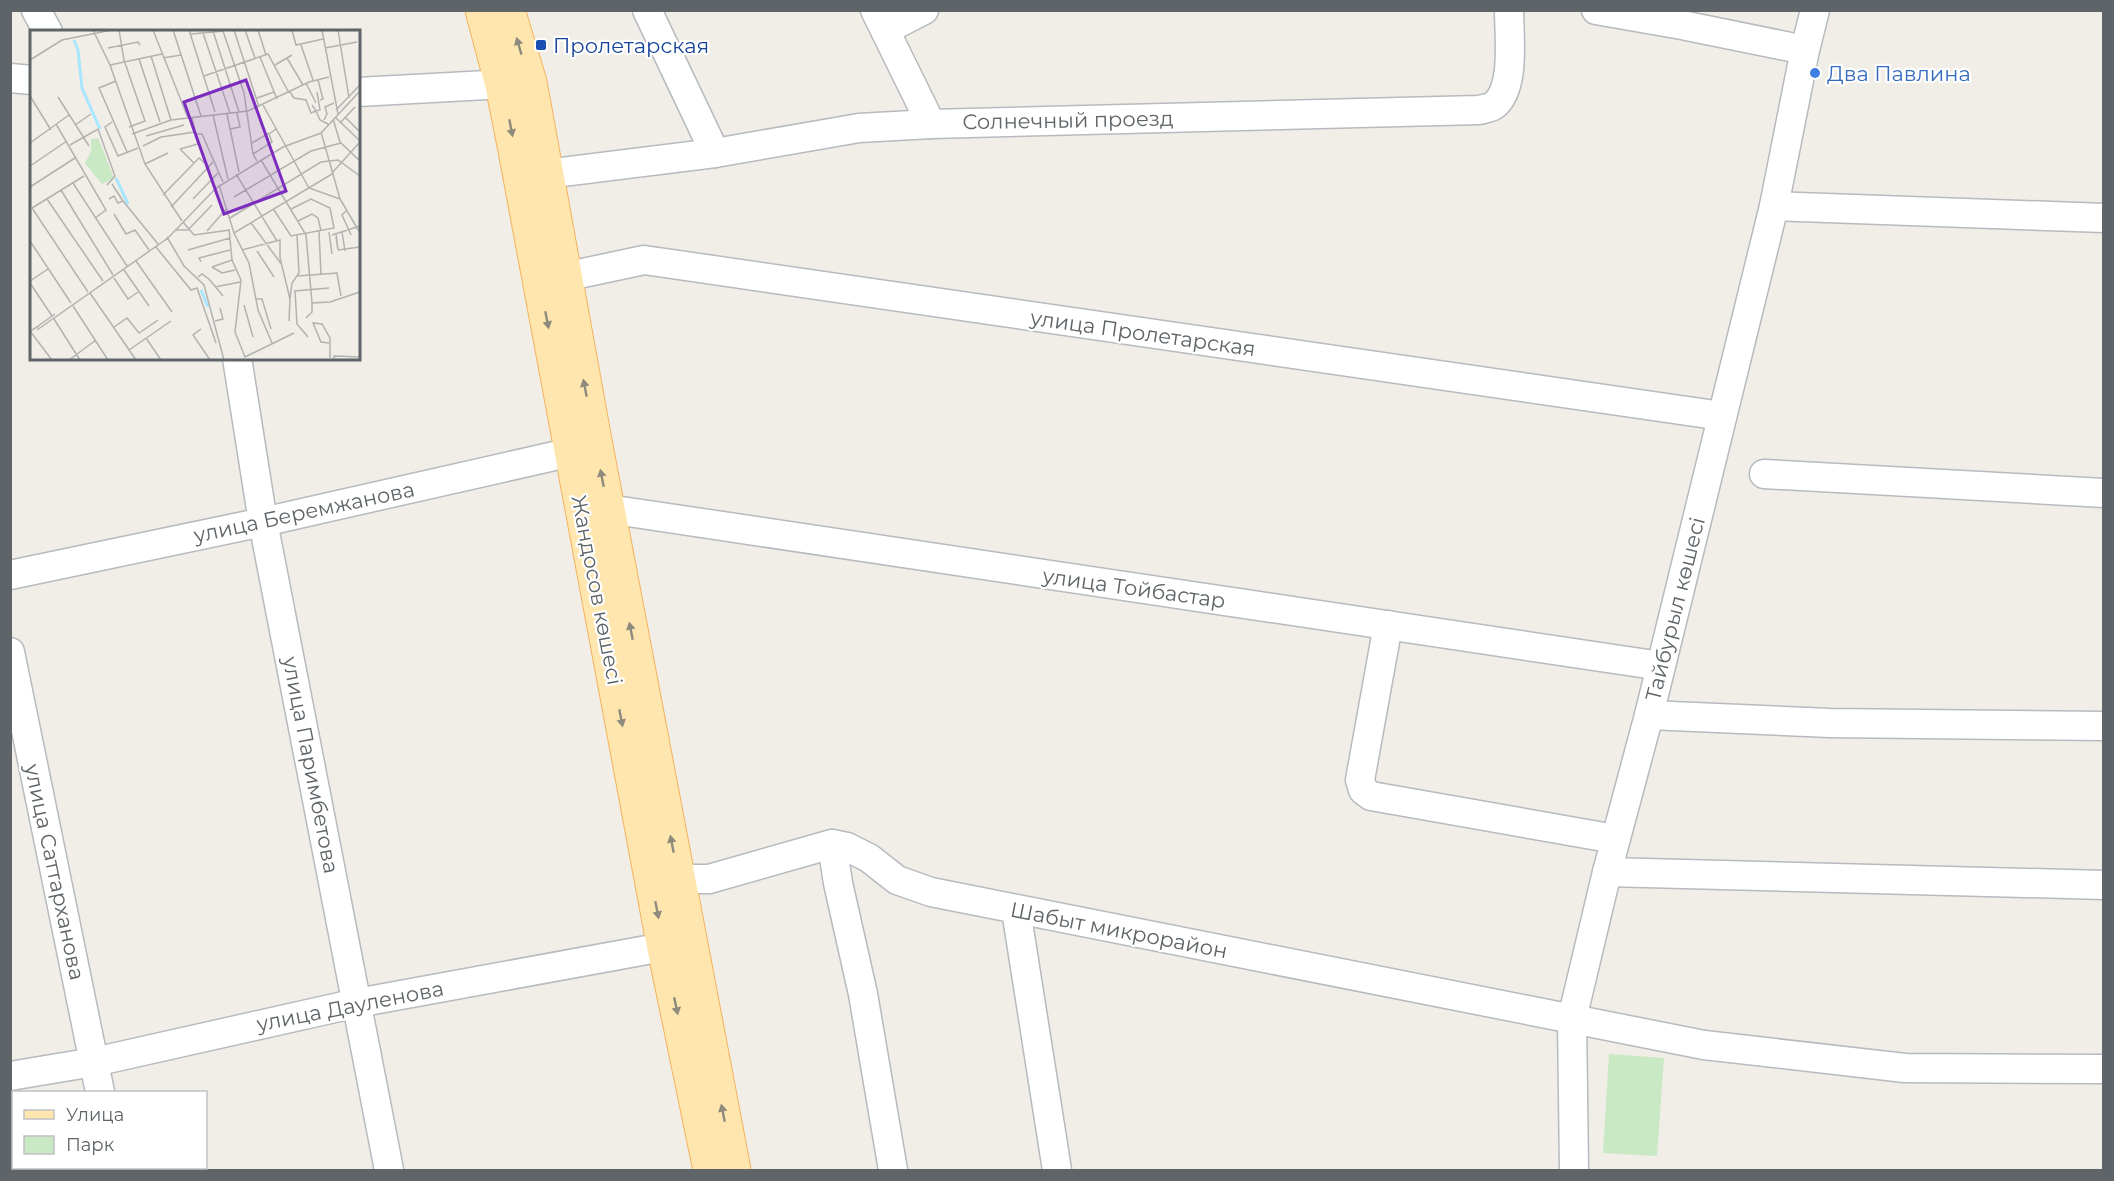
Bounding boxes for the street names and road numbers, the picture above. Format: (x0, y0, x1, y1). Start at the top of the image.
street label: Солнечный проезд (962, 106, 1174, 134)
street label: улица Пролетарская (1028, 305, 1257, 361)
street label: улица Беремжанова (190, 476, 417, 548)
street label: Жандосов көшесі (566, 493, 628, 687)
street label: Тайбурыл көшесі (1640, 514, 1710, 704)
street label: улица Тойбастар (1040, 563, 1227, 613)
street label: улица Паримбетова (278, 654, 344, 875)
street label: улица Саттарханова (20, 761, 90, 982)
street label: Шабыт микрорайон (1008, 897, 1230, 963)
street label: улица Дауленова (253, 976, 446, 1037)

